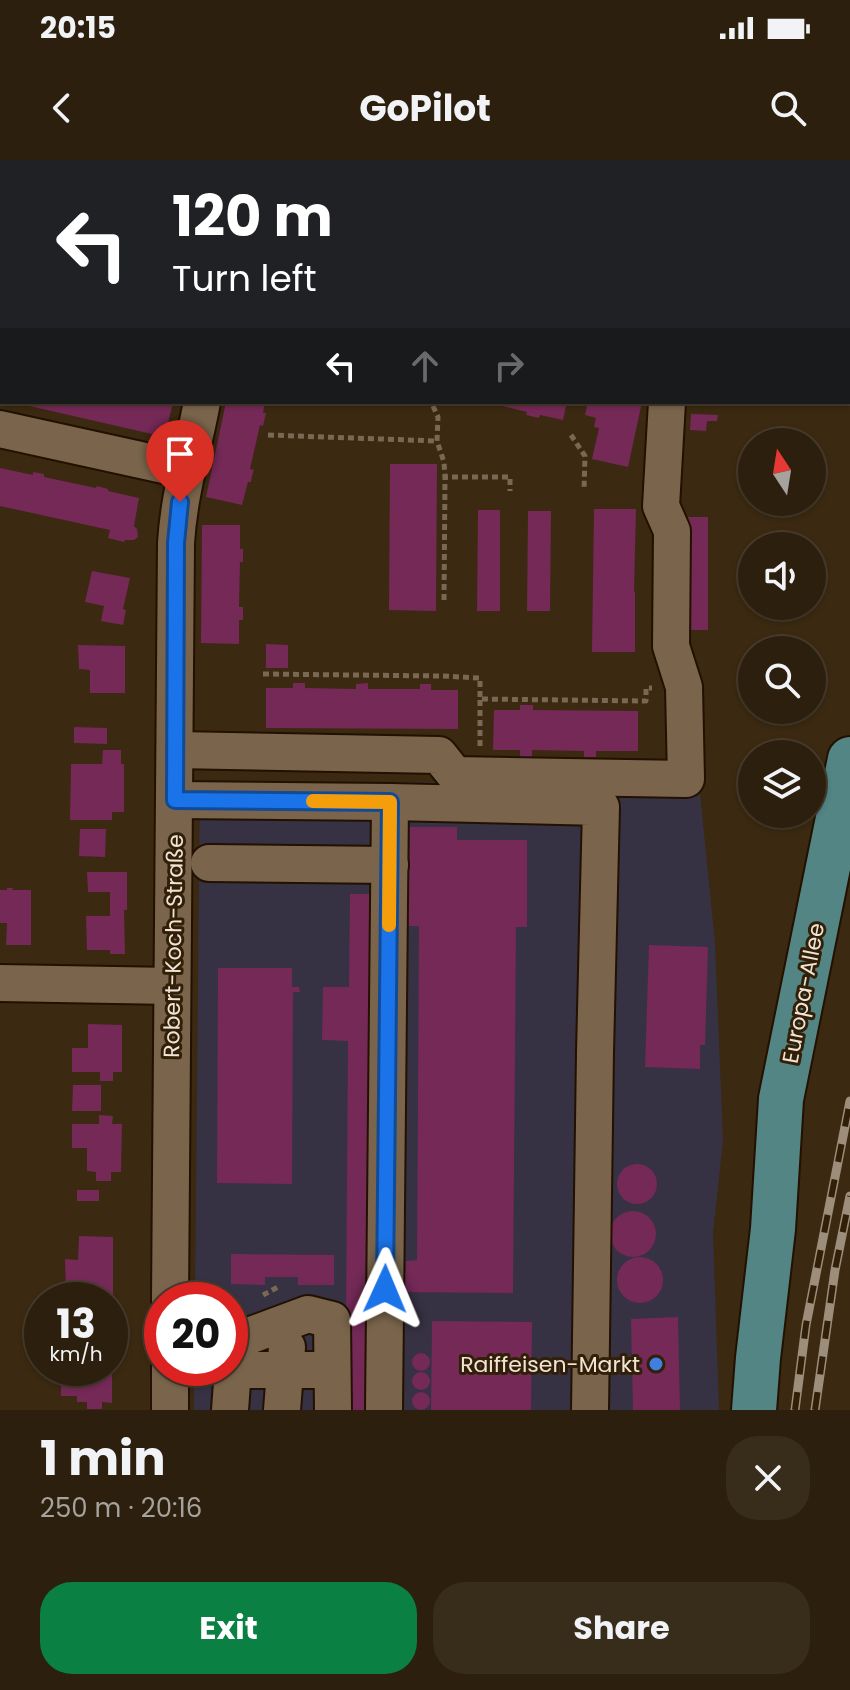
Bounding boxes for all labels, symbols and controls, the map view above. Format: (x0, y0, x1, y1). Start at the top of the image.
text: 20:15 (40, 6, 116, 49)
text: GoPilot (359, 83, 491, 134)
icon: back (40, 86, 84, 130)
icon: search (766, 86, 810, 130)
text: 120 m (172, 177, 333, 256)
icon: left (40, 192, 144, 296)
text: Turn left (172, 253, 317, 304)
icon: left (319, 344, 363, 388)
icon: ahead (403, 344, 447, 388)
icon: right (487, 344, 531, 388)
pin (146, 420, 214, 502)
north arrow (738, 428, 826, 516)
map controls (738, 428, 826, 828)
icon: arrive (158, 432, 202, 476)
button: sound (738, 532, 826, 620)
button: search (738, 636, 826, 724)
button: layers (738, 740, 826, 828)
street label: Robert-Koch-Straße (156, 834, 191, 1058)
street label: Europa-Allee (775, 920, 832, 1066)
position arrow (343, 1247, 427, 1331)
speed limit sign: 20 (144, 1282, 248, 1386)
text: 13 (56, 1296, 96, 1352)
text: km/h (49, 1340, 103, 1368)
place label: Raiffeisen-Markt (460, 1349, 640, 1380)
marker: Raiffeisen-Markt (647, 1355, 665, 1373)
text: 1 min (40, 1425, 166, 1492)
button: close (726, 1436, 810, 1520)
text: 250 m · 20:16 (40, 1490, 202, 1526)
button: Exit (40, 1582, 417, 1674)
button: Share (433, 1582, 810, 1674)

